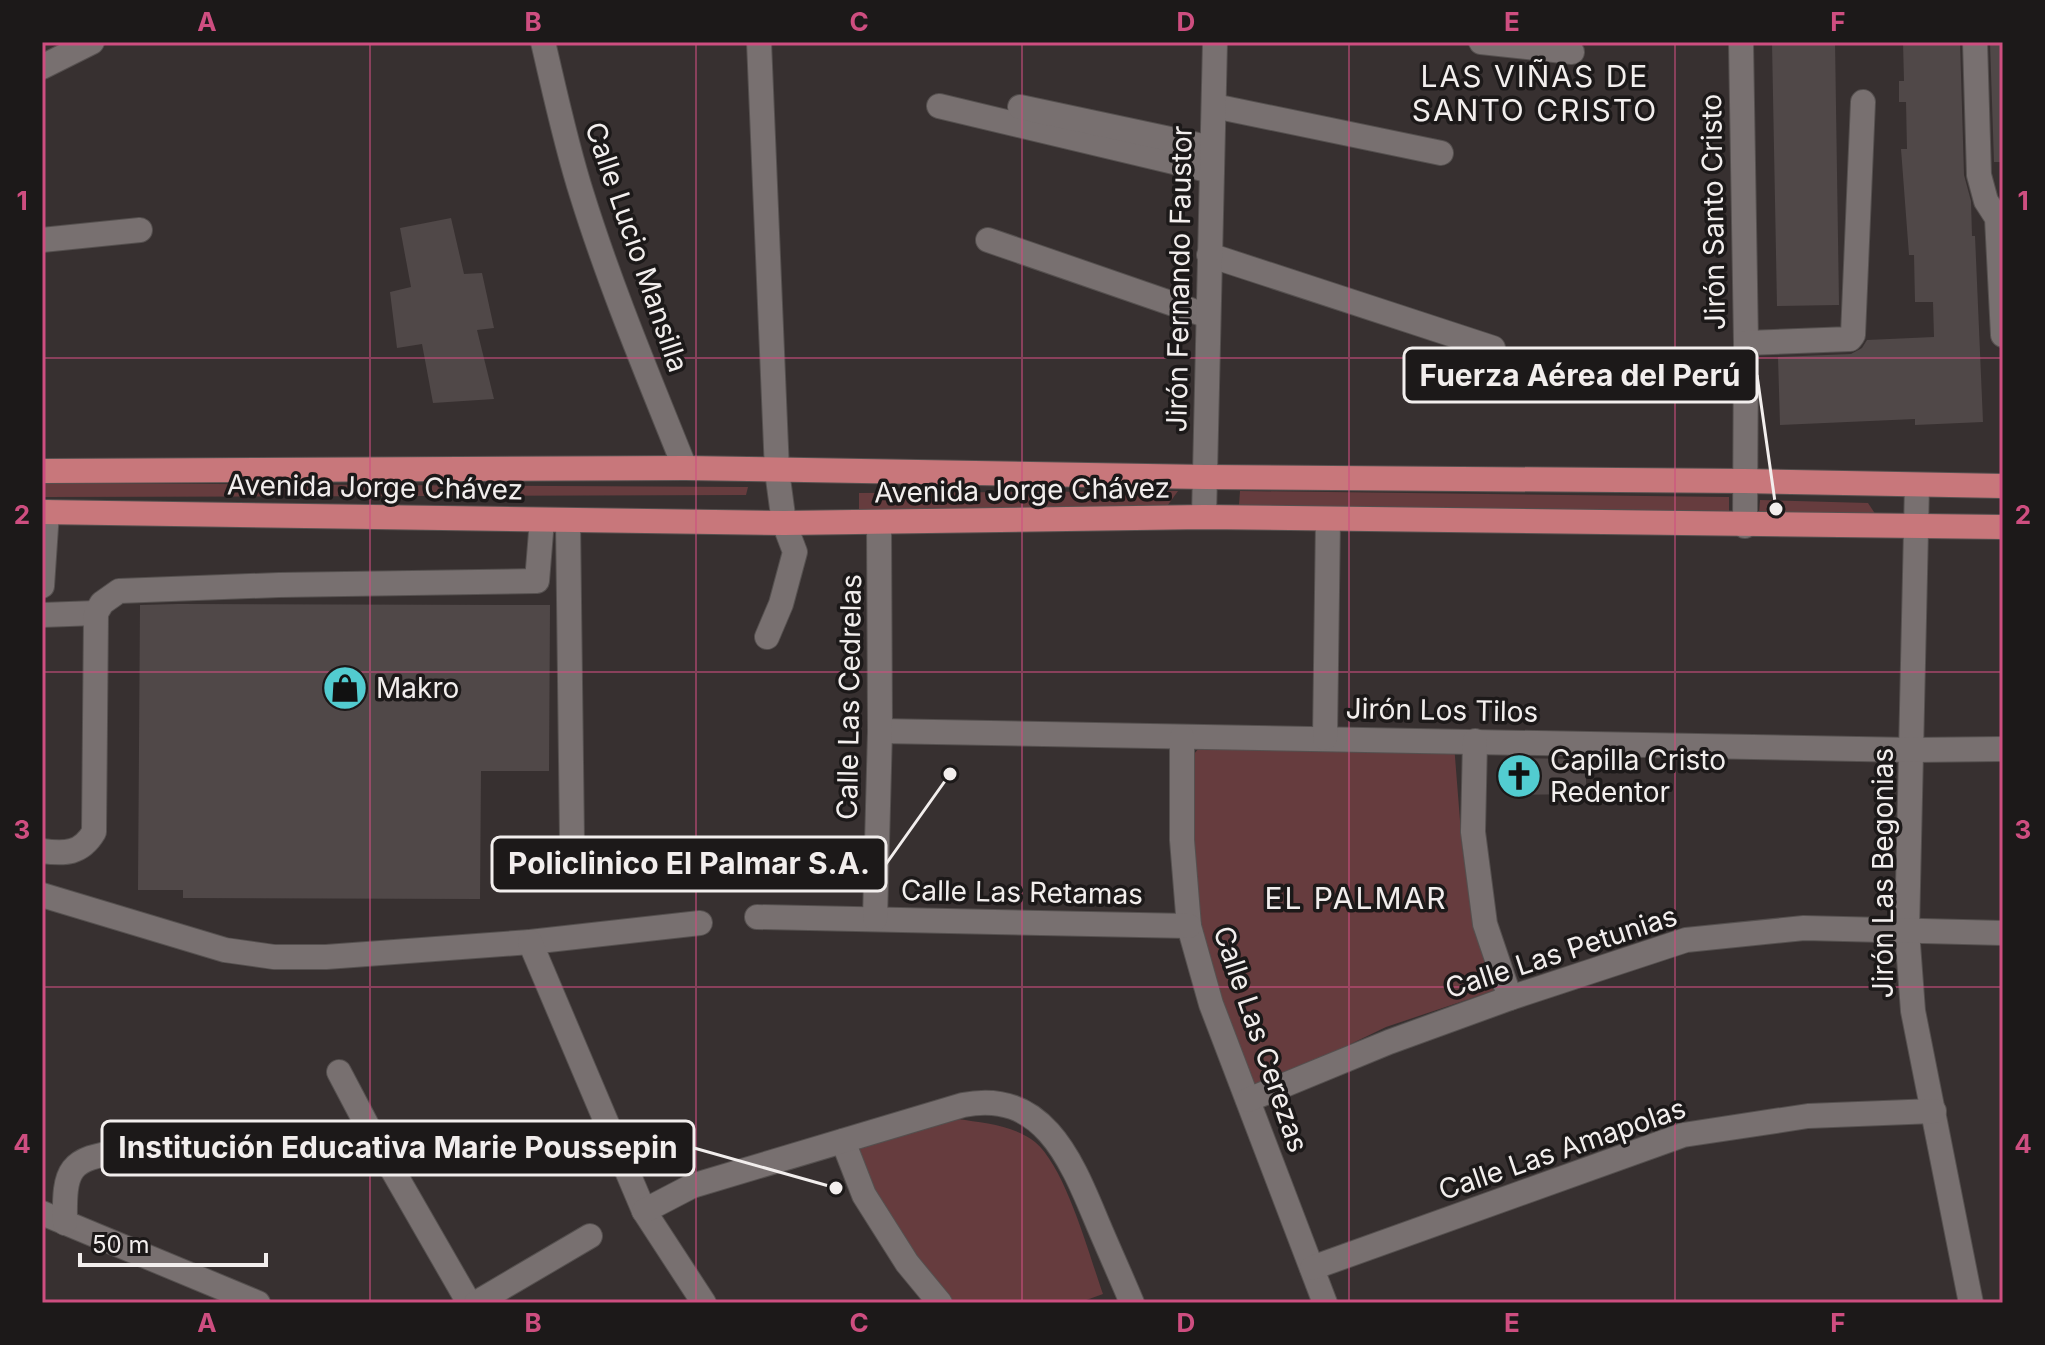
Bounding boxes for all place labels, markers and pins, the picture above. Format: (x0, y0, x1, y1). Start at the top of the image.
callout: Fuerza Aérea del Perú (1404, 348, 1757, 402)
shop icon: Makro (321, 664, 369, 712)
place label: Makro (376, 671, 459, 705)
place label: Capilla Cristo Redentor (1550, 743, 1726, 809)
church icon: Capilla Cristo Redentor (1495, 752, 1543, 800)
callout: Policlinico El Palmar S.A. (492, 837, 886, 891)
callout: Institución Educativa Marie Poussepin (102, 1121, 694, 1175)

